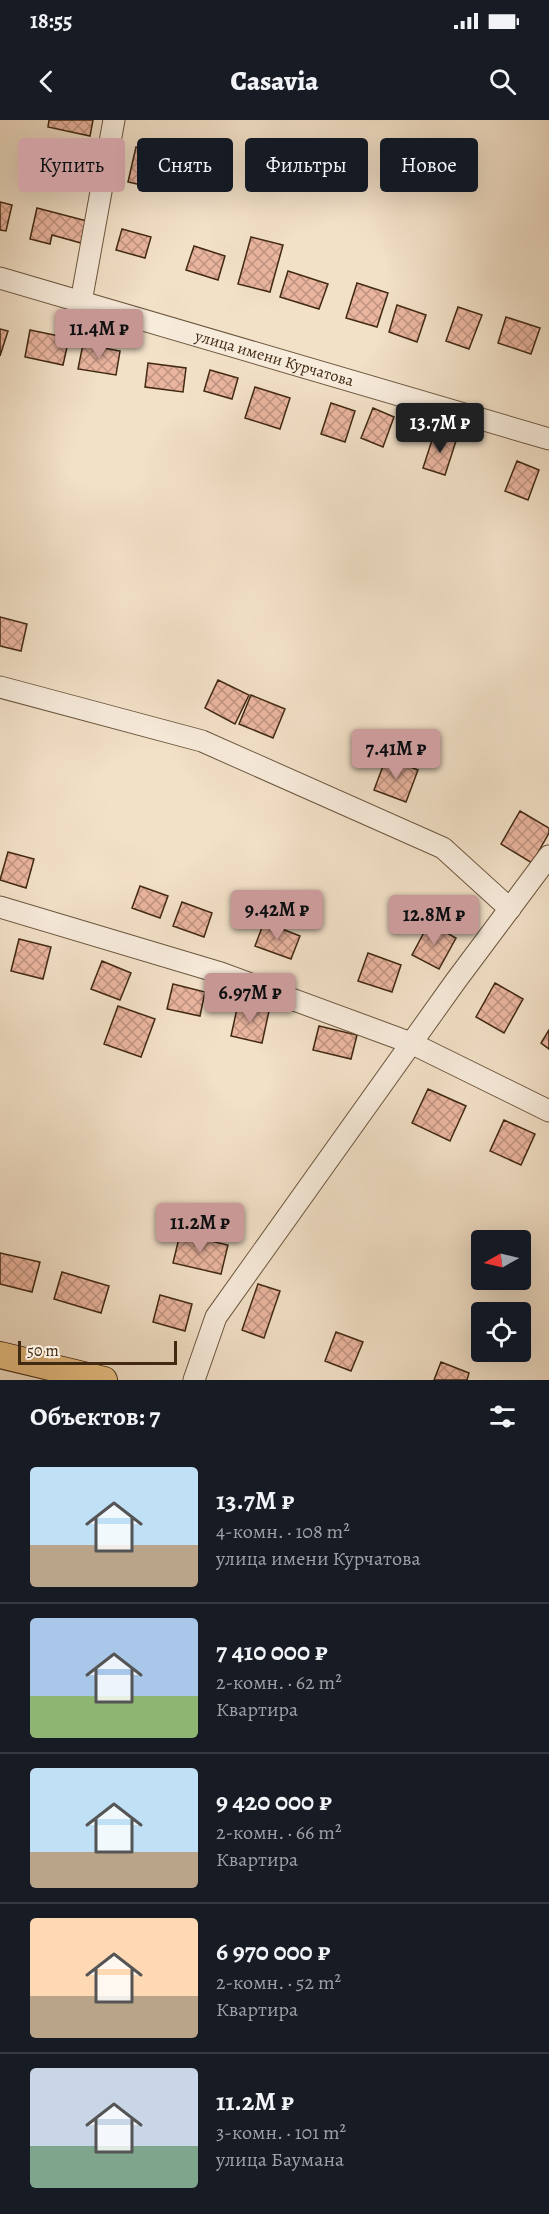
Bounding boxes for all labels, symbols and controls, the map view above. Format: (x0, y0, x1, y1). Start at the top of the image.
text: 18:55 (30, 6, 72, 36)
text: Casavia (230, 63, 319, 99)
icon: back (30, 65, 63, 98)
icon: search (486, 65, 519, 98)
chip: Купить (18, 138, 125, 192)
chip: Снять (137, 138, 233, 192)
chip: Фильтры (245, 138, 368, 192)
chip: Новое (380, 138, 478, 192)
pin: 11.4M ₽ (44, 309, 154, 360)
text: 11.4M ₽ (69, 315, 129, 342)
street label: улица имени Курчатова (192, 325, 357, 392)
pin: 13.7M ₽ (385, 403, 495, 454)
text: 13.7M ₽ (410, 409, 470, 436)
pin: 7.41M ₽ (341, 729, 451, 780)
text: 7.41M ₽ (365, 735, 427, 762)
pin: 9.42M ₽ (222, 890, 332, 941)
pin: 12.8M ₽ (379, 895, 489, 946)
text: 9.42M ₽ (245, 896, 309, 923)
text: 12.8M ₽ (403, 901, 465, 928)
pin: 6.97M ₽ (195, 973, 305, 1024)
text: 6.97M ₽ (218, 979, 282, 1006)
pin: 11.2M ₽ (145, 1203, 255, 1254)
text: 11.2M ₽ (170, 1209, 230, 1236)
north arrow (471, 1230, 531, 1290)
map controls (471, 1230, 531, 1362)
button: locate (471, 1302, 531, 1362)
scale bar (18, 1338, 177, 1366)
text: 50 m (27, 1340, 59, 1362)
text: Объектов: 7 (30, 1399, 160, 1434)
icon: filters (486, 1400, 519, 1433)
text: 13.7M ₽ (216, 1483, 294, 1518)
icon: home (78, 1491, 150, 1563)
text: 4-комн. · 108 m² (216, 1518, 350, 1545)
text: улица имени Курчатова (216, 1545, 421, 1572)
text: 7 410 000 ₽ (216, 1634, 328, 1669)
icon: home (78, 1642, 150, 1714)
text: 2-комн. · 62 m² (216, 1669, 342, 1696)
text: Квартира (216, 1696, 298, 1723)
text: 9 420 000 ₽ (216, 1784, 332, 1819)
icon: home (78, 1792, 150, 1864)
text: 2-комн. · 66 m² (216, 1819, 341, 1846)
text: Квартира (216, 1846, 298, 1873)
text: 6 970 000 ₽ (216, 1934, 330, 1969)
icon: home (78, 1942, 150, 2014)
text: 2-комн. · 52 m² (216, 1969, 341, 1996)
text: Квартира (216, 1996, 298, 2023)
text: 11.2M ₽ (216, 2084, 294, 2119)
icon: home (78, 2092, 150, 2164)
text: 3-комн. · 101 m² (216, 2119, 346, 2146)
text: улица Баумана (216, 2146, 344, 2173)

